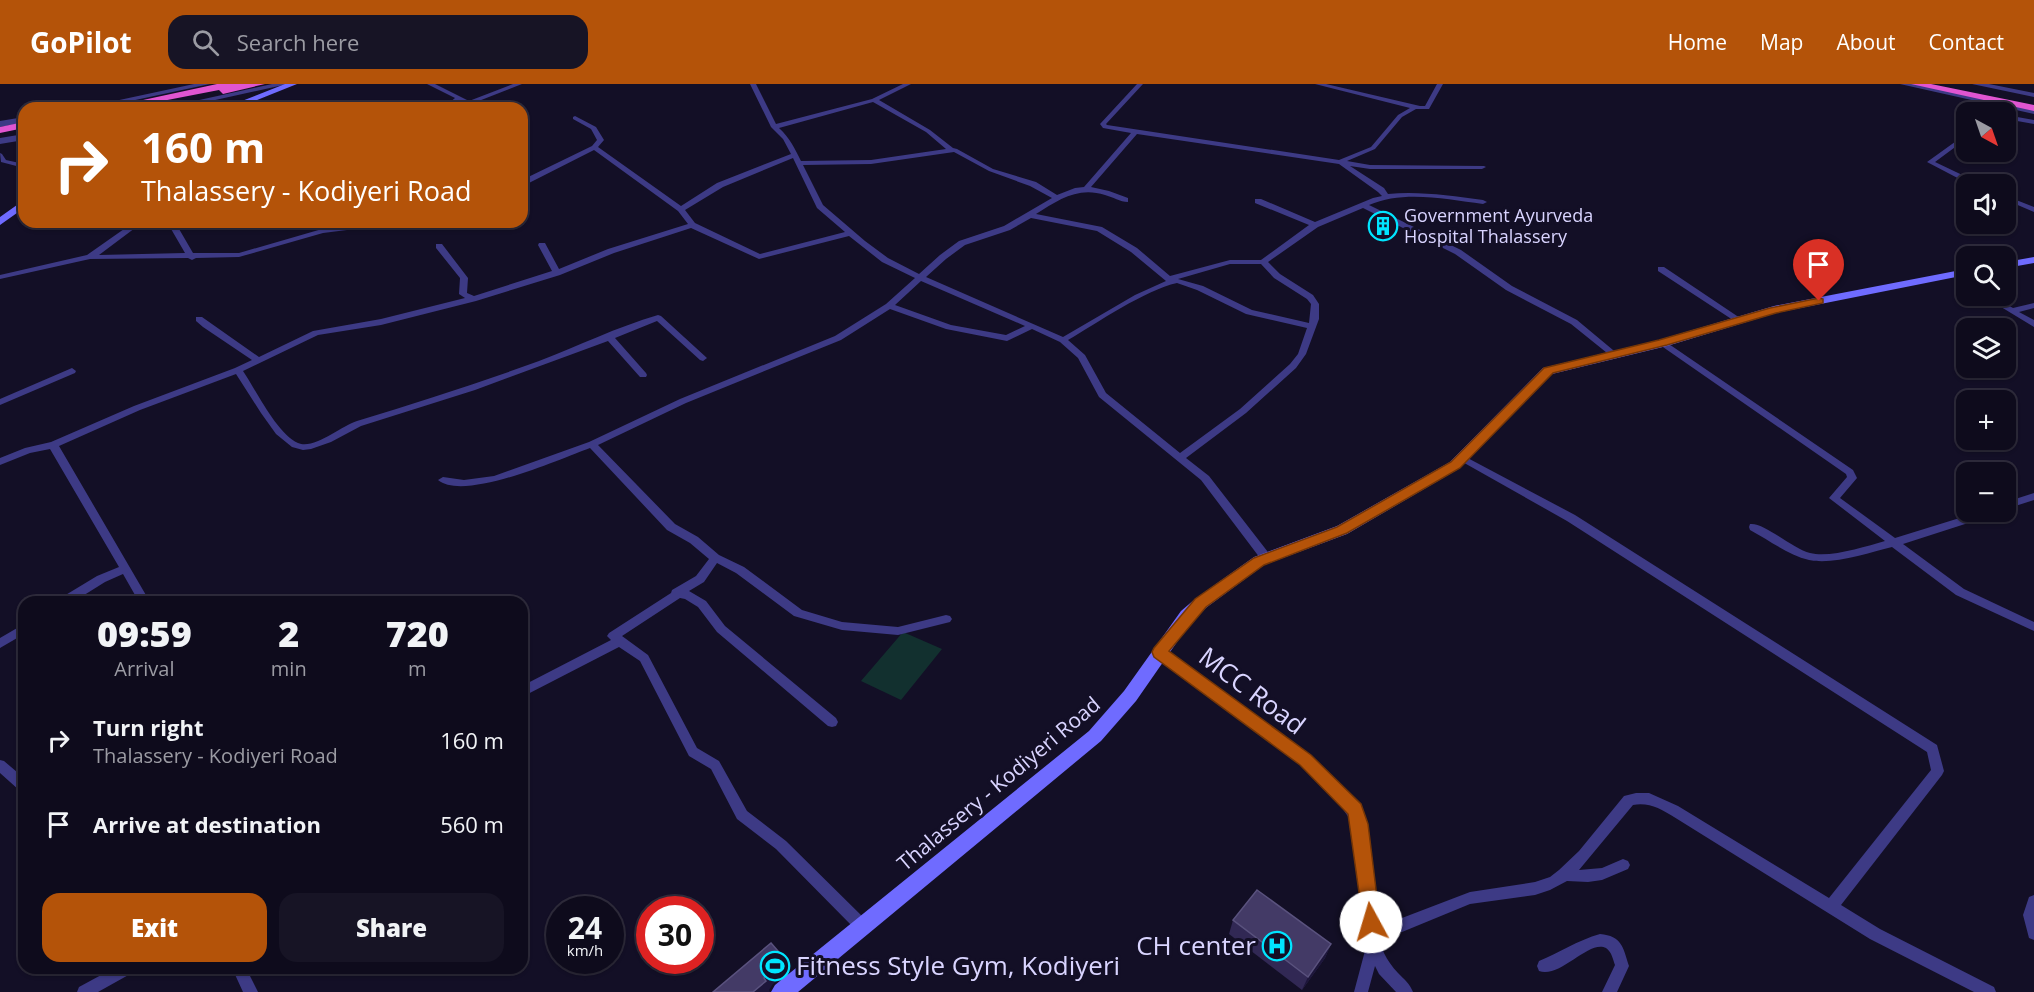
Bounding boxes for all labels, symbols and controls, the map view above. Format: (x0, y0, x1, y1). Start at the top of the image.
search box (168, 15, 588, 69)
text: GoPilot (30, 23, 132, 61)
icon: search (189, 26, 222, 59)
text: Search here (237, 27, 359, 57)
text: Home (1668, 28, 1727, 56)
text: Map (1760, 28, 1803, 56)
text: About (1836, 28, 1896, 56)
text: Contact (1929, 28, 2004, 56)
north arrow (1956, 102, 2016, 162)
map controls (1956, 102, 2016, 522)
text: 160 m (141, 118, 265, 175)
icon: right (42, 126, 120, 204)
text: Thalassery - Kodiyeri Road (141, 172, 472, 209)
button: sound (1956, 174, 2016, 234)
place label: Government Ayurveda Hospital Thalassery (1404, 203, 1593, 248)
building icon: Government Ayurveda Hospital Thalassery (1367, 210, 1399, 242)
pin (1793, 239, 1844, 301)
button: search (1956, 246, 2016, 306)
icon: arrive (1802, 248, 1835, 281)
button: layers (1956, 318, 2016, 378)
button: + (1956, 390, 2016, 450)
button: − (1956, 462, 2016, 522)
text: 09:59 (97, 609, 192, 658)
text: 2 (278, 609, 299, 658)
text: 720 (386, 609, 449, 658)
street label: MCC Road (1192, 638, 1313, 742)
text: Arrival (114, 655, 175, 682)
text: min (271, 655, 307, 682)
text: m (408, 655, 427, 682)
street label: Thalassery - Kodiyeri Road (891, 690, 1106, 877)
text: Turn right (93, 712, 204, 742)
icon: right (42, 724, 75, 757)
text: 160 m (440, 725, 504, 755)
text: Thalassery - Kodiyeri Road (93, 742, 338, 769)
icon: arrive (42, 808, 75, 841)
text: Arrive at destination (93, 809, 321, 839)
text: 560 m (440, 809, 504, 839)
position arrow (1339, 890, 1403, 954)
button: Exit (42, 893, 267, 962)
button: Share (279, 893, 504, 962)
speed limit sign: 30 (636, 896, 714, 974)
text: 24 (568, 907, 602, 948)
place label: CH center (1136, 927, 1256, 963)
hospital icon: CH center (1261, 930, 1293, 962)
text: km/h (567, 940, 603, 960)
place label: Fitness Style Gym, Kodiyeri (796, 947, 1120, 983)
sports icon: Fitness Style Gym, Kodiyeri (759, 950, 791, 982)

